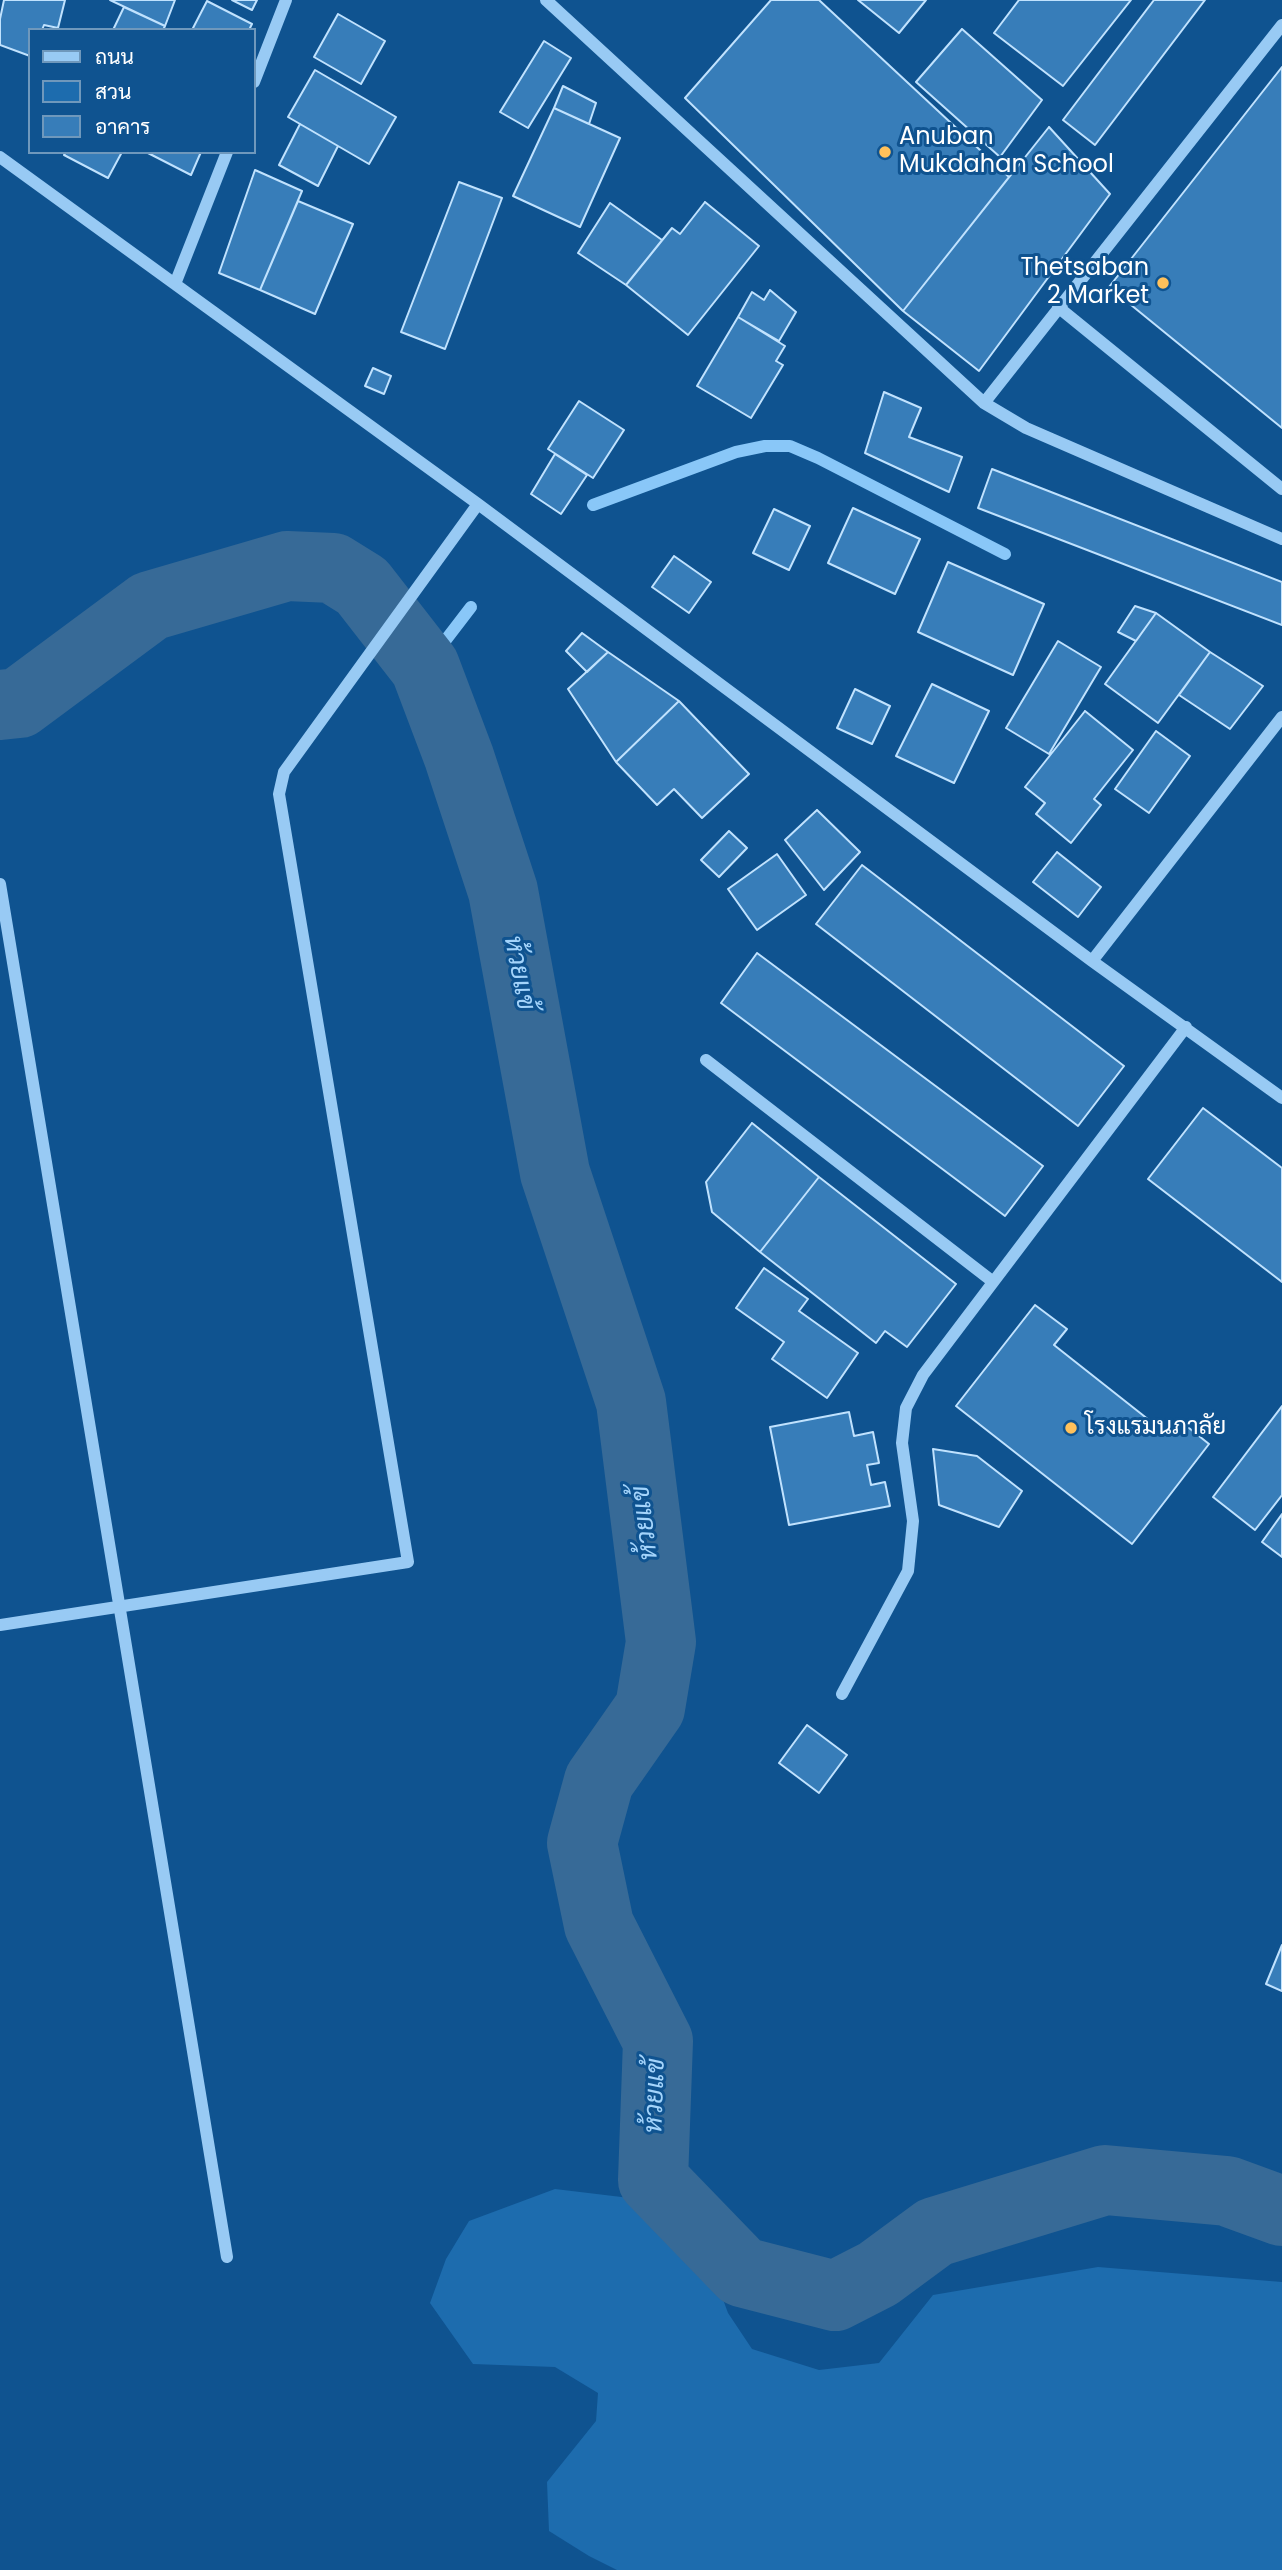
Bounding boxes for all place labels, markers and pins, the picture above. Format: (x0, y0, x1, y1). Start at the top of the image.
place label: Anuban Mukdahan School (899, 124, 1114, 180)
marker: Anuban Mukdahan School (877, 144, 893, 160)
place label: Thetsaban 2 Market (1020, 255, 1149, 311)
marker: Thetsaban 2 Market (1155, 275, 1171, 291)
place label: โรงแรมนภาลัย (1085, 1414, 1226, 1442)
marker: โรงแรมนภาลัย (1063, 1420, 1079, 1436)

